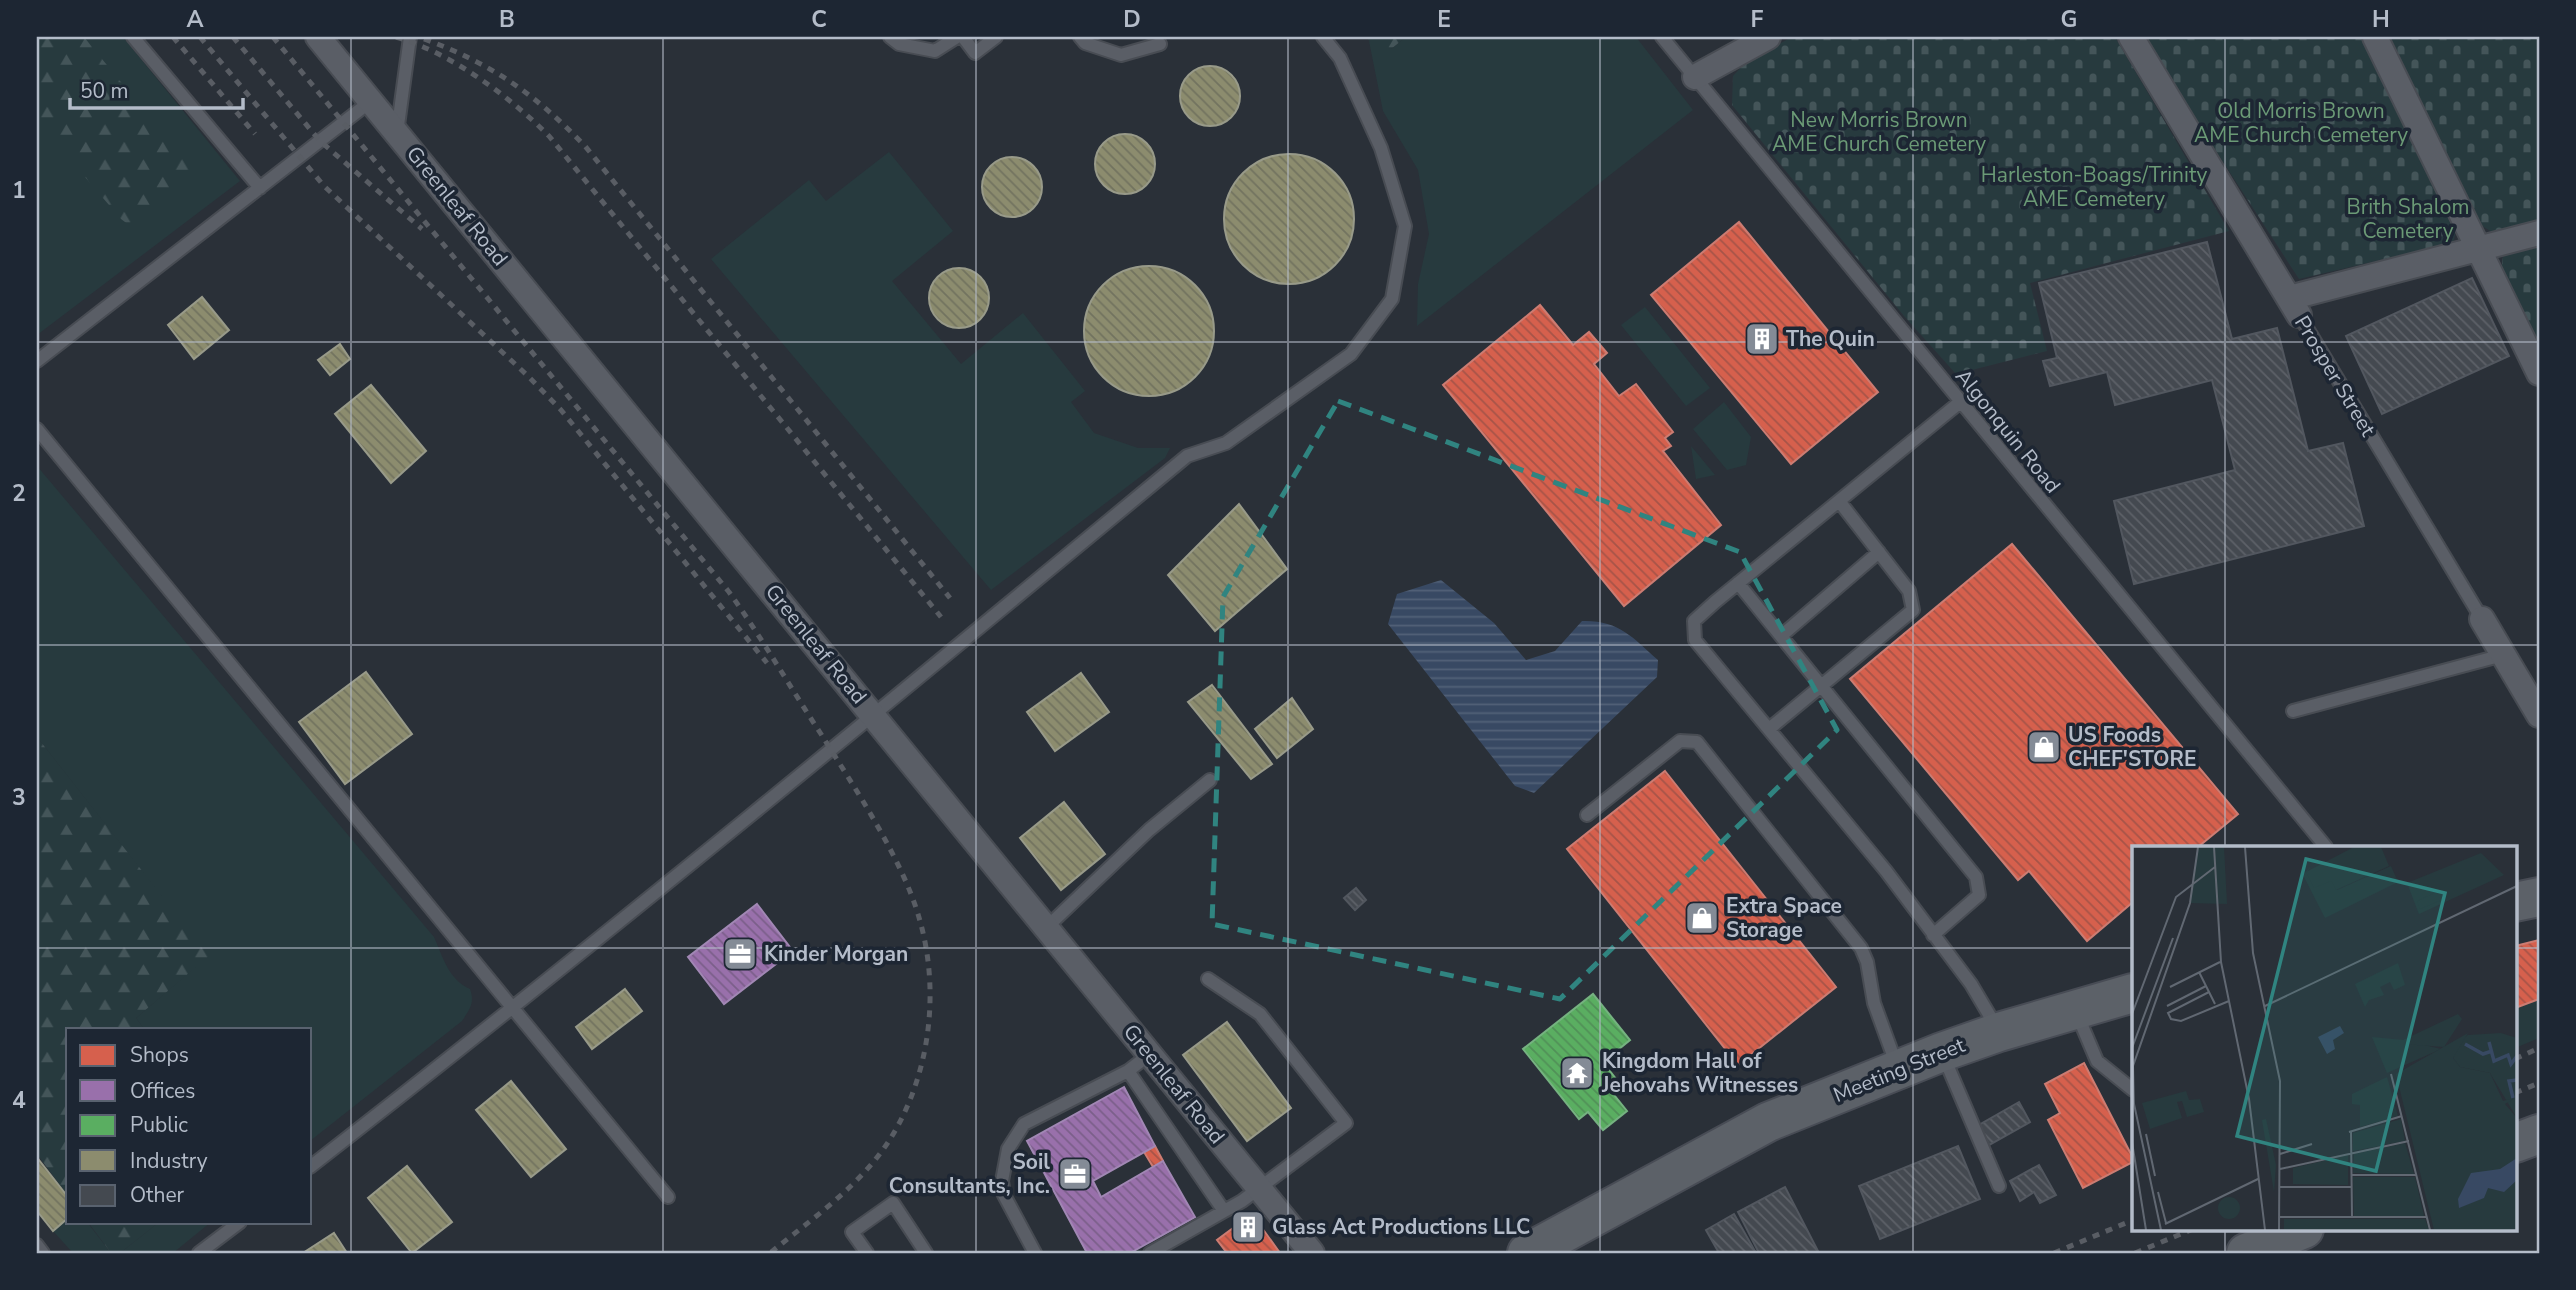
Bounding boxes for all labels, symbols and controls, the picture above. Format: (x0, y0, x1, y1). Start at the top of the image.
text: A (186, 4, 204, 35)
text: B (499, 4, 515, 35)
text: C (811, 4, 827, 35)
text: D (1123, 4, 1141, 35)
text: E (1437, 4, 1451, 35)
text: F (1751, 4, 1764, 35)
text: G (2061, 4, 2077, 35)
text: H (2372, 4, 2390, 35)
scale bar (70, 66, 243, 110)
text: 50 m (80, 77, 129, 105)
park label: Old Morris Brown AME Church Cemetery (2194, 97, 2408, 149)
park label: New Morris Brown AME Church Cemetery (1772, 106, 1986, 158)
street label: Greenleaf Road (400, 140, 514, 272)
park label: Harleston-Boags/Trinity AME Cemetery (1981, 161, 2207, 213)
text: 1 (12, 175, 26, 206)
park label: Brith Shalom Cemetery (2347, 193, 2470, 245)
street label: Prosper Street (2288, 311, 2382, 442)
building icon: The Quin (1743, 320, 1781, 358)
place label: The Quin (1786, 325, 1875, 353)
street label: Algonquin Road (1949, 363, 2067, 499)
text: 2 (12, 478, 26, 509)
street label: Greenleaf Road (759, 578, 873, 710)
place label: US Foods CHEF'STORE (2068, 721, 2196, 773)
shop icon: US Foods CHEF'STORE (2025, 728, 2063, 766)
text: 3 (12, 782, 26, 813)
inset map (2132, 846, 2516, 1230)
place label: Extra Space Storage (1726, 892, 1842, 944)
shop icon: Extra Space Storage (1683, 899, 1721, 937)
office icon: Kinder Morgan (721, 935, 759, 973)
place label: Kinder Morgan (764, 940, 908, 968)
street label: Greenleaf Road (1117, 1018, 1231, 1150)
legend (66, 1028, 312, 1224)
street label: Meeting Street (1829, 1031, 1969, 1109)
text: Shops (130, 1041, 189, 1069)
place label: Kingdom Hall of Jehovahs Witnesses (1601, 1047, 1798, 1099)
temple icon: Kingdom Hall of Jehovahs Witnesses (1558, 1054, 1596, 1092)
text: Offices (130, 1077, 195, 1105)
text: 4 (12, 1085, 26, 1116)
text: Public (130, 1111, 188, 1139)
text: Industry (130, 1147, 208, 1175)
place label: Soil Consultants, Inc. (889, 1148, 1050, 1200)
office icon: Soil Consultants, Inc. (1056, 1155, 1094, 1193)
text: Other (130, 1181, 185, 1209)
building icon: Glass Act Productions LLC (1229, 1208, 1267, 1246)
place label: Glass Act Productions LLC (1272, 1213, 1530, 1241)

